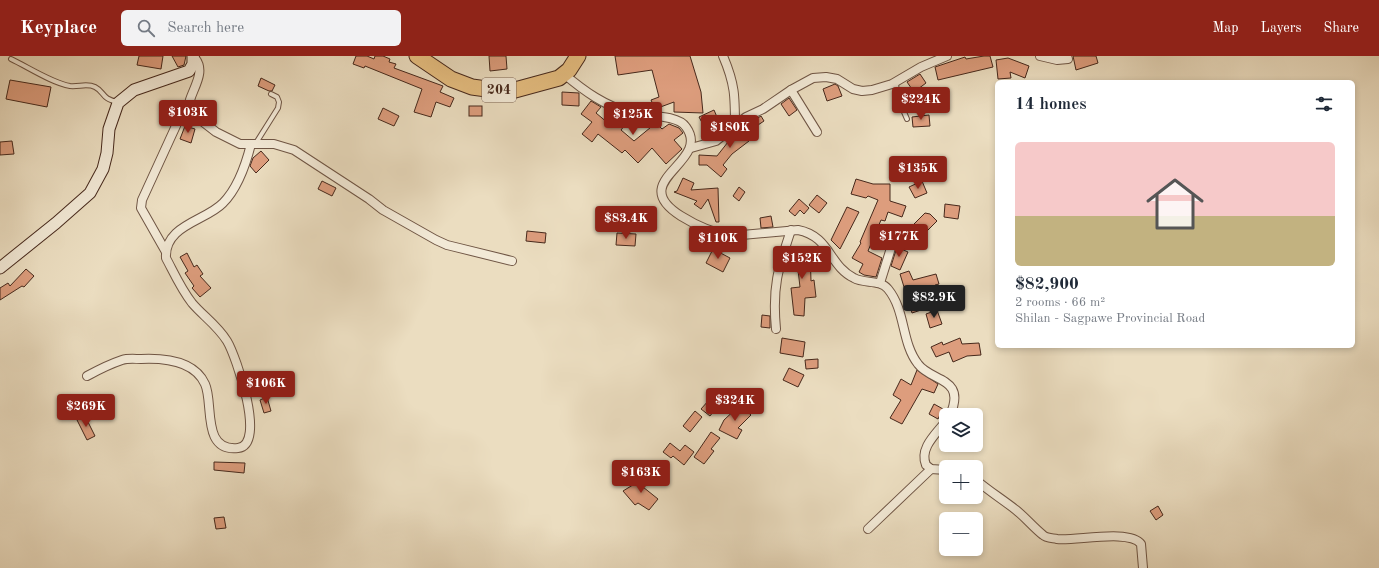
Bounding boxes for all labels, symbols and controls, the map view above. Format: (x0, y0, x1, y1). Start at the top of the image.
search box (121, 10, 401, 46)
icon: search (135, 17, 157, 39)
text: Keyplace (20, 19, 97, 38)
text: Search here (167, 21, 244, 36)
text: Map (1213, 21, 1239, 35)
text: Layers (1261, 21, 1302, 35)
text: Share (1324, 21, 1359, 35)
road number: 204 (482, 78, 516, 102)
pin: $224K (893, 87, 949, 121)
text: $224K (901, 93, 941, 106)
icon: filters (1313, 93, 1335, 115)
text: 14 homes (1015, 96, 1087, 113)
pin: $103K (160, 100, 216, 134)
pin: $125K (605, 102, 661, 136)
text: $103K (168, 106, 208, 119)
text: $125K (613, 108, 653, 121)
pin: $180K (702, 115, 758, 149)
text: $180K (710, 121, 750, 134)
pin: $135K (890, 156, 946, 190)
text: $135K (898, 162, 938, 175)
icon: home (1139, 168, 1211, 240)
pin: $83.4K (593, 206, 659, 240)
text: $83.4K (604, 212, 648, 225)
pin: $177K (871, 224, 927, 258)
pin: $110K (690, 226, 746, 260)
text: $177K (879, 230, 919, 243)
text: $110K (698, 232, 738, 245)
pin: $152K (774, 246, 830, 280)
text: $152K (782, 252, 822, 265)
text: $82,900 (1015, 276, 1079, 293)
pin: $82.9K (901, 285, 967, 319)
text: $82.9K (912, 291, 956, 304)
text: 2 rooms · 66 m² (1015, 296, 1105, 309)
text: Shilan - Sagpawe Provincial Road (1015, 312, 1205, 325)
pin: $106K (238, 371, 294, 405)
text: $106K (246, 377, 286, 390)
pin: $324K (707, 388, 763, 422)
pin: $269K (58, 394, 114, 428)
text: $324K (715, 394, 755, 407)
text: $269K (66, 400, 106, 413)
map controls (939, 408, 983, 556)
button: layers (939, 408, 983, 452)
pin: $163K (613, 460, 669, 494)
button: + (939, 460, 983, 504)
text: $163K (621, 466, 661, 479)
button: − (939, 512, 983, 556)

